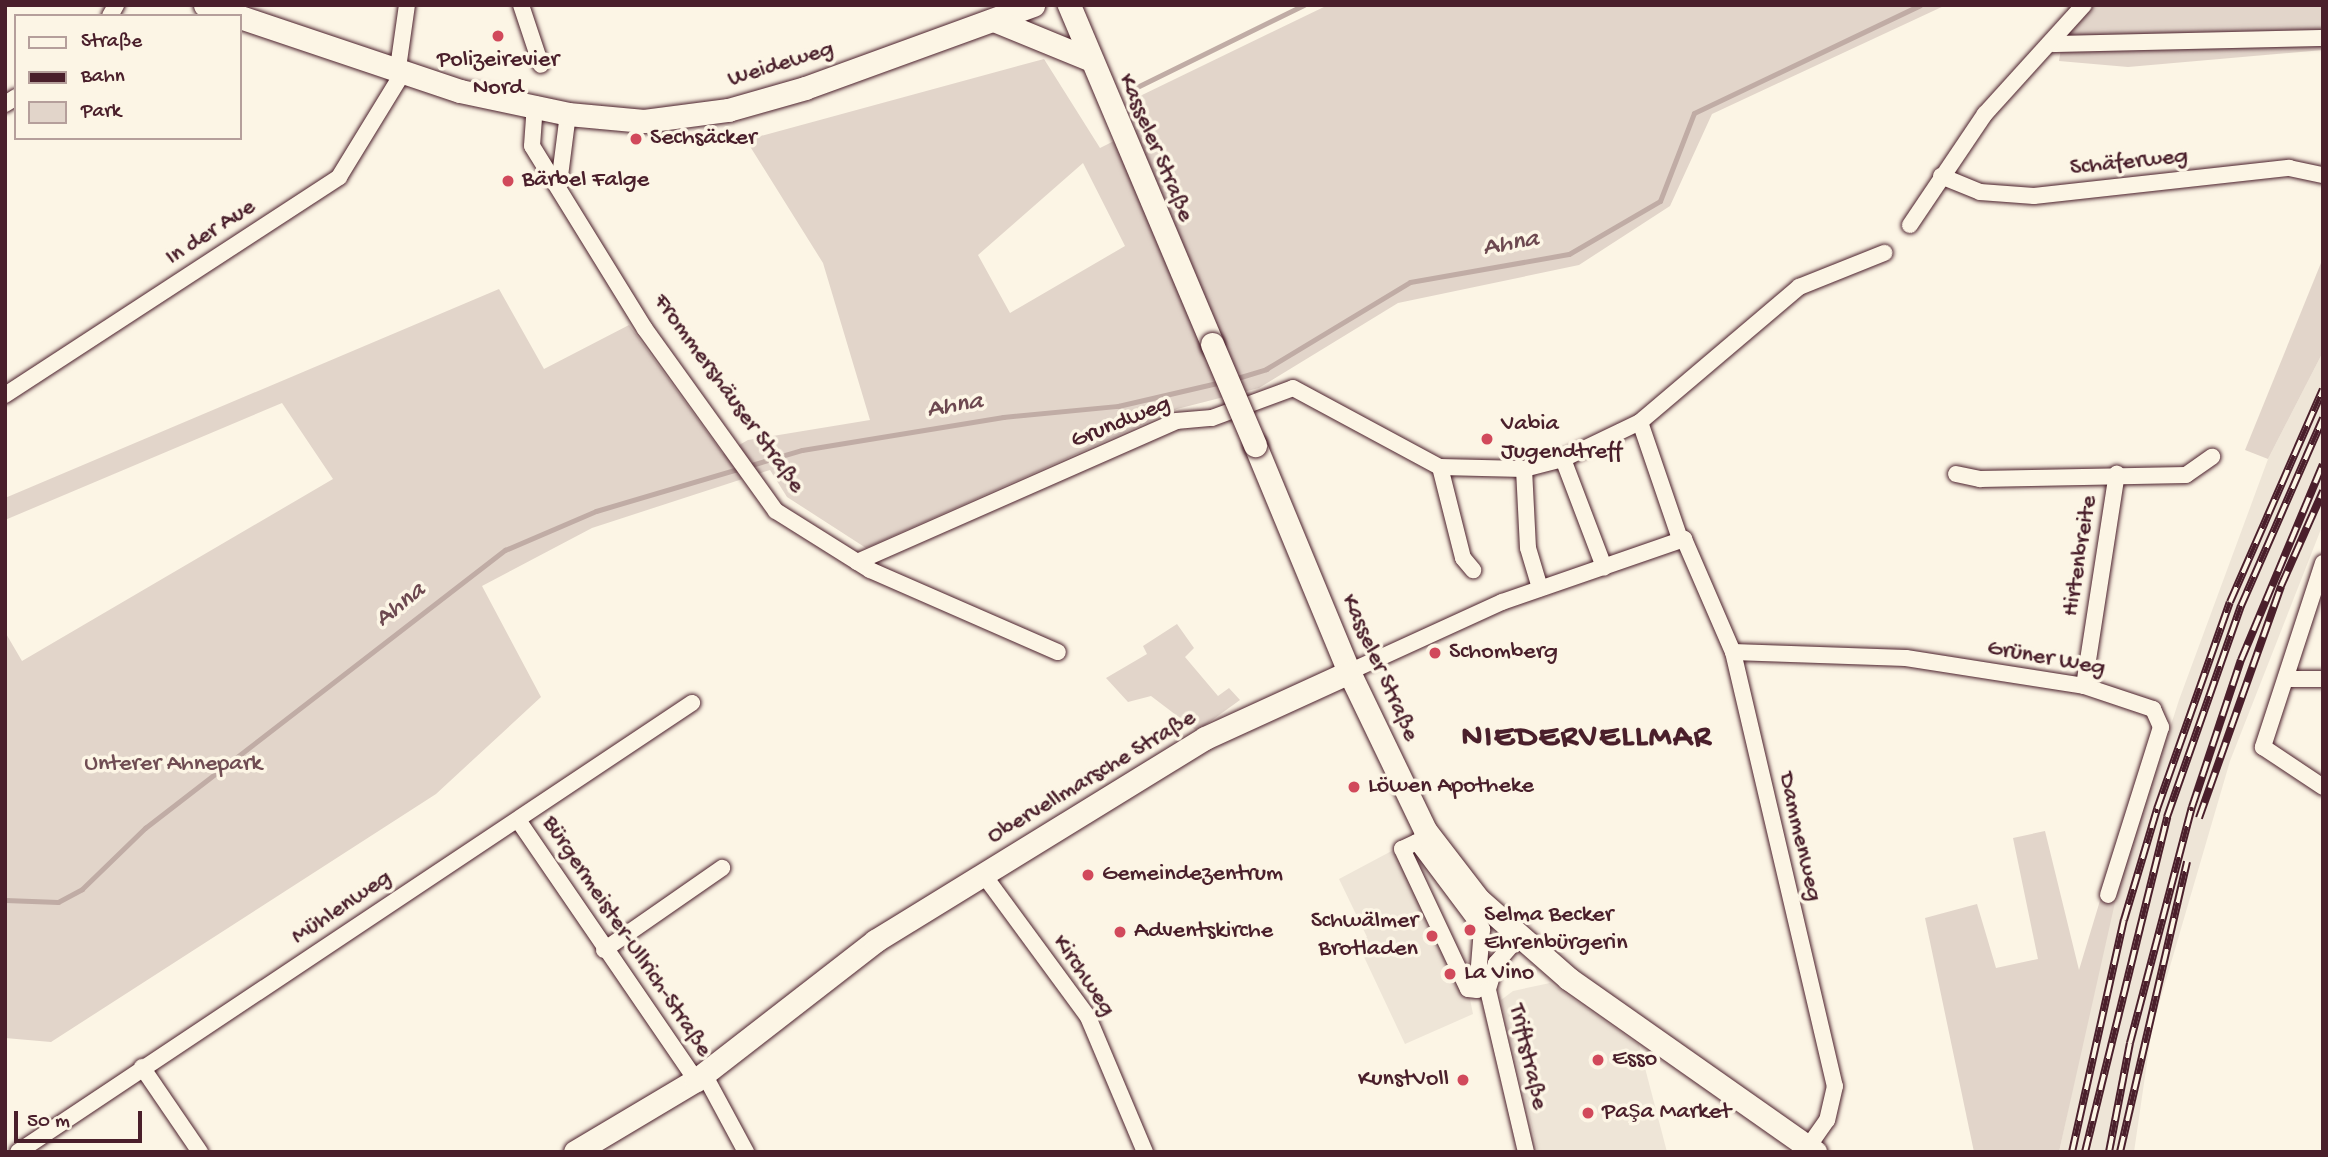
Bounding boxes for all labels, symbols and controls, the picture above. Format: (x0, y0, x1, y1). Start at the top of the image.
legend (14, 14, 242, 140)
marker: Polizeirevier Nord (490, 28, 506, 44)
text: Straße (81, 30, 142, 55)
street label: Weideweg (725, 35, 837, 95)
place label: Polizeirevier Nord (437, 47, 559, 103)
text: Bahn (81, 65, 125, 90)
street label: Kasseler Straße (1111, 70, 1199, 226)
text: Park (81, 100, 121, 125)
place label: Sechsäcker (650, 125, 756, 153)
marker: Sechsäcker (628, 131, 644, 147)
street label: Schäferweg (2069, 142, 2189, 184)
place label: Bärbel Falge (522, 167, 649, 195)
marker: Bärbel Falge (500, 173, 516, 189)
street label: In der Aue (161, 193, 261, 273)
water label: Ahna (1481, 225, 1541, 265)
street label: Frommershäuser Straße (646, 289, 810, 499)
water label: Ahna (925, 387, 985, 427)
street label: Grundweg (1067, 390, 1175, 456)
place label: Vabia Jugendtreff (1501, 411, 1622, 467)
marker: Vabia Jugendtreff (1479, 431, 1495, 447)
street label: Hirtenbreite (2057, 494, 2105, 618)
water label: Ahna (369, 576, 433, 636)
street label: Kasseler Straße (1334, 590, 1424, 746)
street label: Grüner Weg (1985, 634, 2107, 684)
place label: Schomberg (1449, 639, 1558, 667)
marker: Schomberg (1427, 645, 1443, 661)
street label: Obervellmarsche Straße (983, 704, 1201, 852)
district label: NIEDERVELLMAR (1463, 719, 1711, 757)
park label: Unterer Ahnepark (84, 751, 262, 779)
street label: Dammenweg (1770, 770, 1828, 904)
place label: Löwen Apotheke (1368, 773, 1534, 801)
marker: Löwen Apotheke (1346, 779, 1362, 795)
street label: Bürgermeister-Ullrich-Straße (534, 811, 718, 1063)
place label: Gemeindezentrum (1102, 861, 1283, 889)
street label: Mühlenweg (286, 864, 398, 952)
marker: Gemeindezentrum (1080, 867, 1096, 883)
place label: Selma Becker Ehrenbürgerin (1484, 902, 1628, 958)
place label: Schwälmer Brotladen (1311, 908, 1418, 964)
place label: Adventskirche (1134, 918, 1273, 946)
marker: Selma Becker Ehrenbürgerin (1462, 922, 1478, 938)
marker: Adventskirche (1112, 924, 1128, 940)
marker: Schwälmer Brotladen (1424, 928, 1440, 944)
street label: Kirchweg (1045, 930, 1121, 1022)
place label: La Vino (1464, 960, 1534, 988)
marker: La Vino (1442, 966, 1458, 982)
street label: Triftstraße (1501, 1001, 1553, 1113)
place label: Esso (1612, 1046, 1657, 1074)
marker: Esso (1590, 1052, 1606, 1068)
place label: KunstVoll (1358, 1066, 1449, 1094)
marker: KunstVoll (1455, 1072, 1471, 1088)
scale bar (18, 1098, 145, 1142)
place label: Paşa Market (1602, 1099, 1731, 1127)
marker: Paşa Market (1580, 1105, 1596, 1121)
text: 50 m (27, 1110, 70, 1135)

